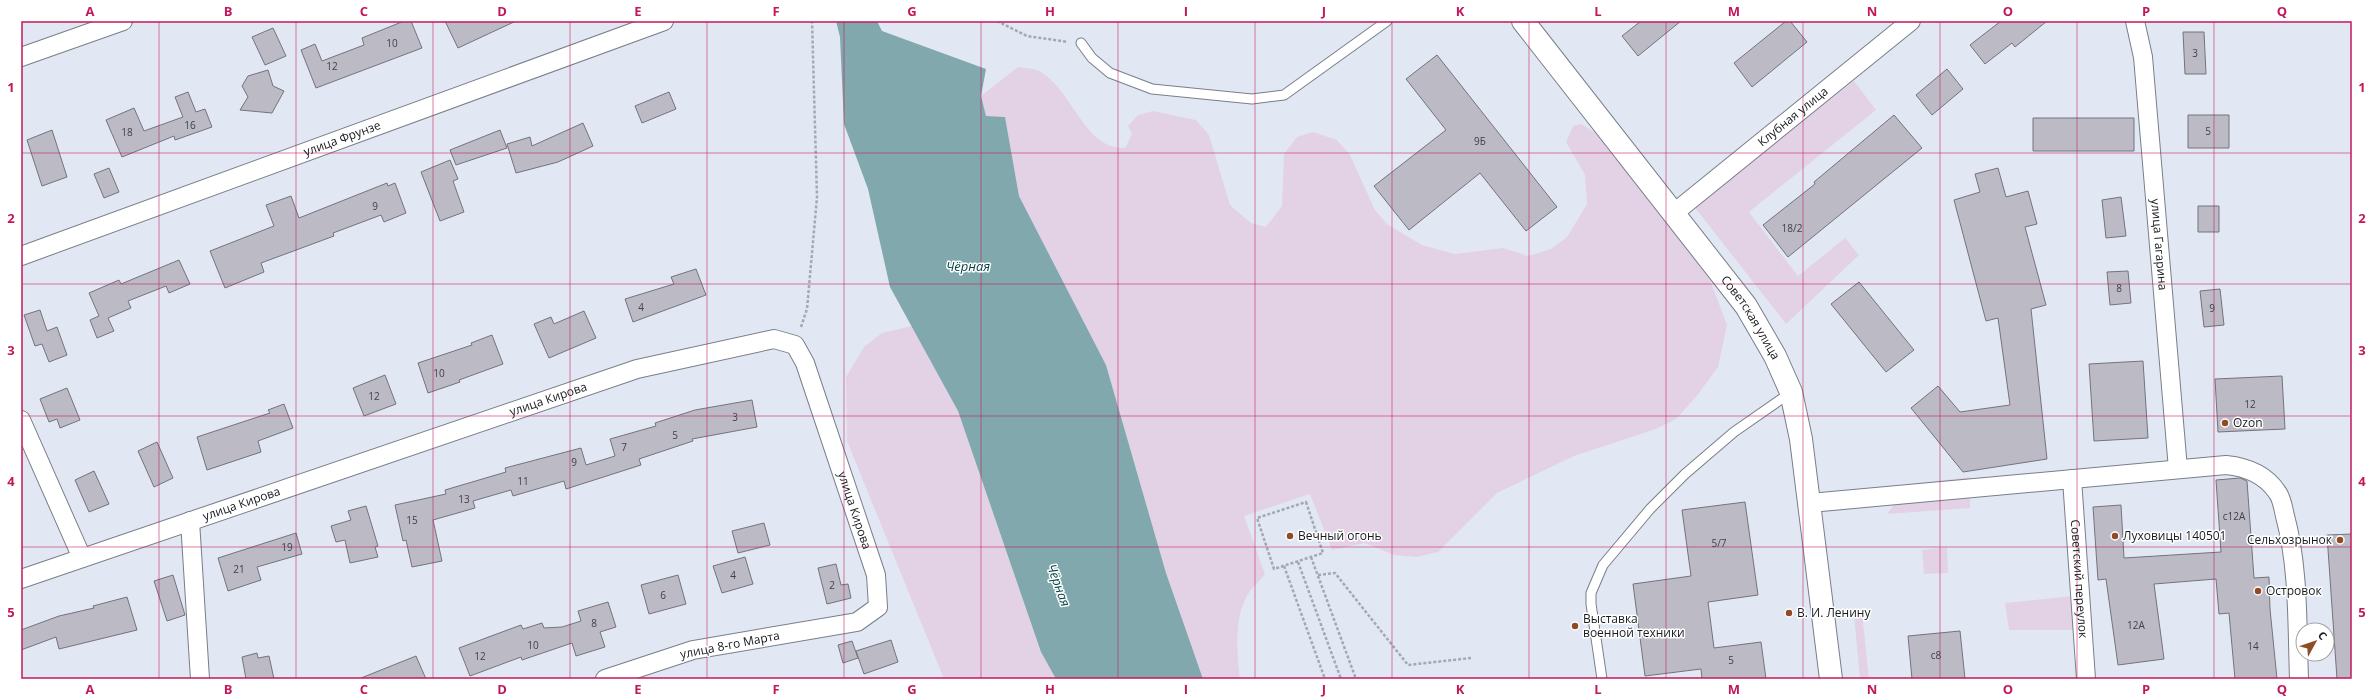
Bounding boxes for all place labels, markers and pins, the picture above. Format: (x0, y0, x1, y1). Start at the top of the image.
place label: Ozon (2233, 414, 2263, 431)
marker: Ozon (2220, 418, 2230, 428)
place label: Вечный огонь (1298, 527, 1382, 544)
place label: Луховицы 140501 (2123, 527, 2226, 544)
marker: Вечный огонь (1285, 531, 1295, 541)
marker: Луховицы 140501 (2110, 531, 2120, 541)
place label: Сельхозрынок (2247, 531, 2333, 548)
marker: Сельхозрынок (2335, 535, 2345, 545)
place label: Островок (2266, 582, 2322, 599)
marker: Островок (2253, 586, 2263, 596)
place label: В. И. Ленину (1797, 604, 1871, 621)
marker: В. И. Ленину (1784, 608, 1794, 618)
place label: Выставка военной техники (1583, 610, 1685, 641)
marker: Выставка военной техники (1570, 621, 1580, 631)

